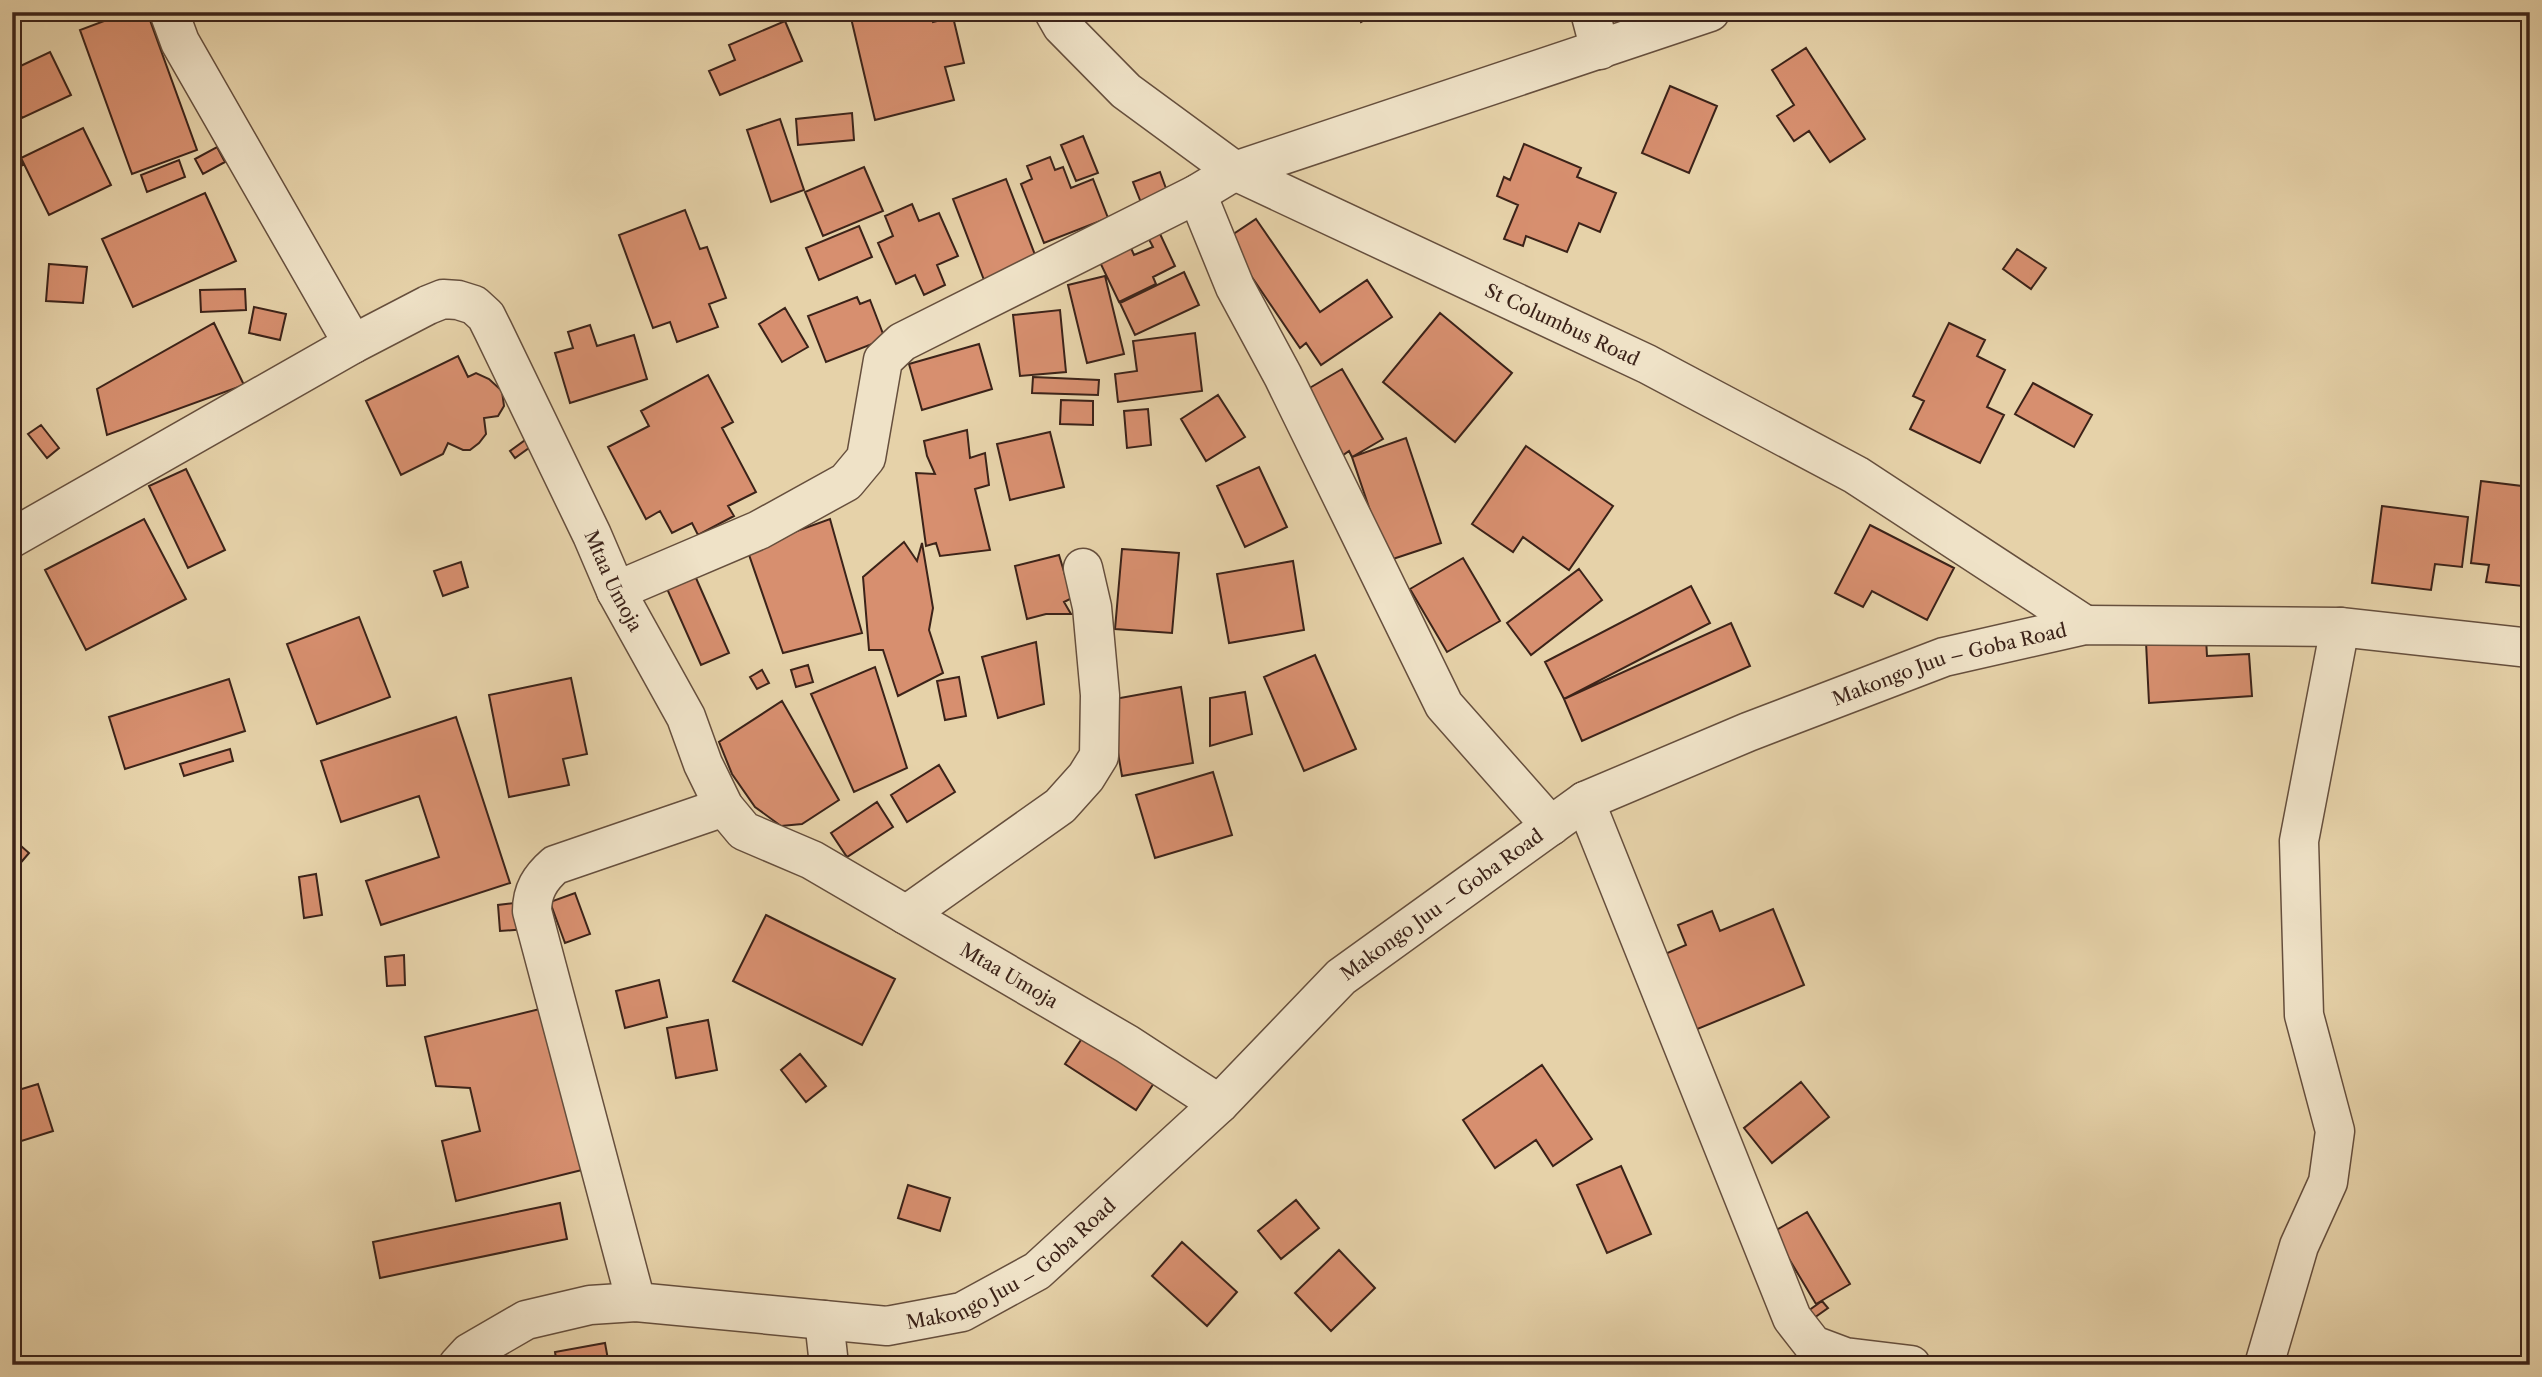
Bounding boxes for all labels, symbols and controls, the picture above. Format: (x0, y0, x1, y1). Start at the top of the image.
street label: St Columbus Road (1481, 278, 1644, 371)
street label: Mtaa Umoja (580, 527, 648, 635)
street label: Makongo Juu – Goba Road (1829, 618, 2069, 710)
street label: Makongo Juu – Goba Road (1336, 823, 1548, 985)
street label: Mtaa Umoja (956, 938, 1062, 1013)
street label: Makongo Juu – Goba Road (904, 1193, 1120, 1334)

